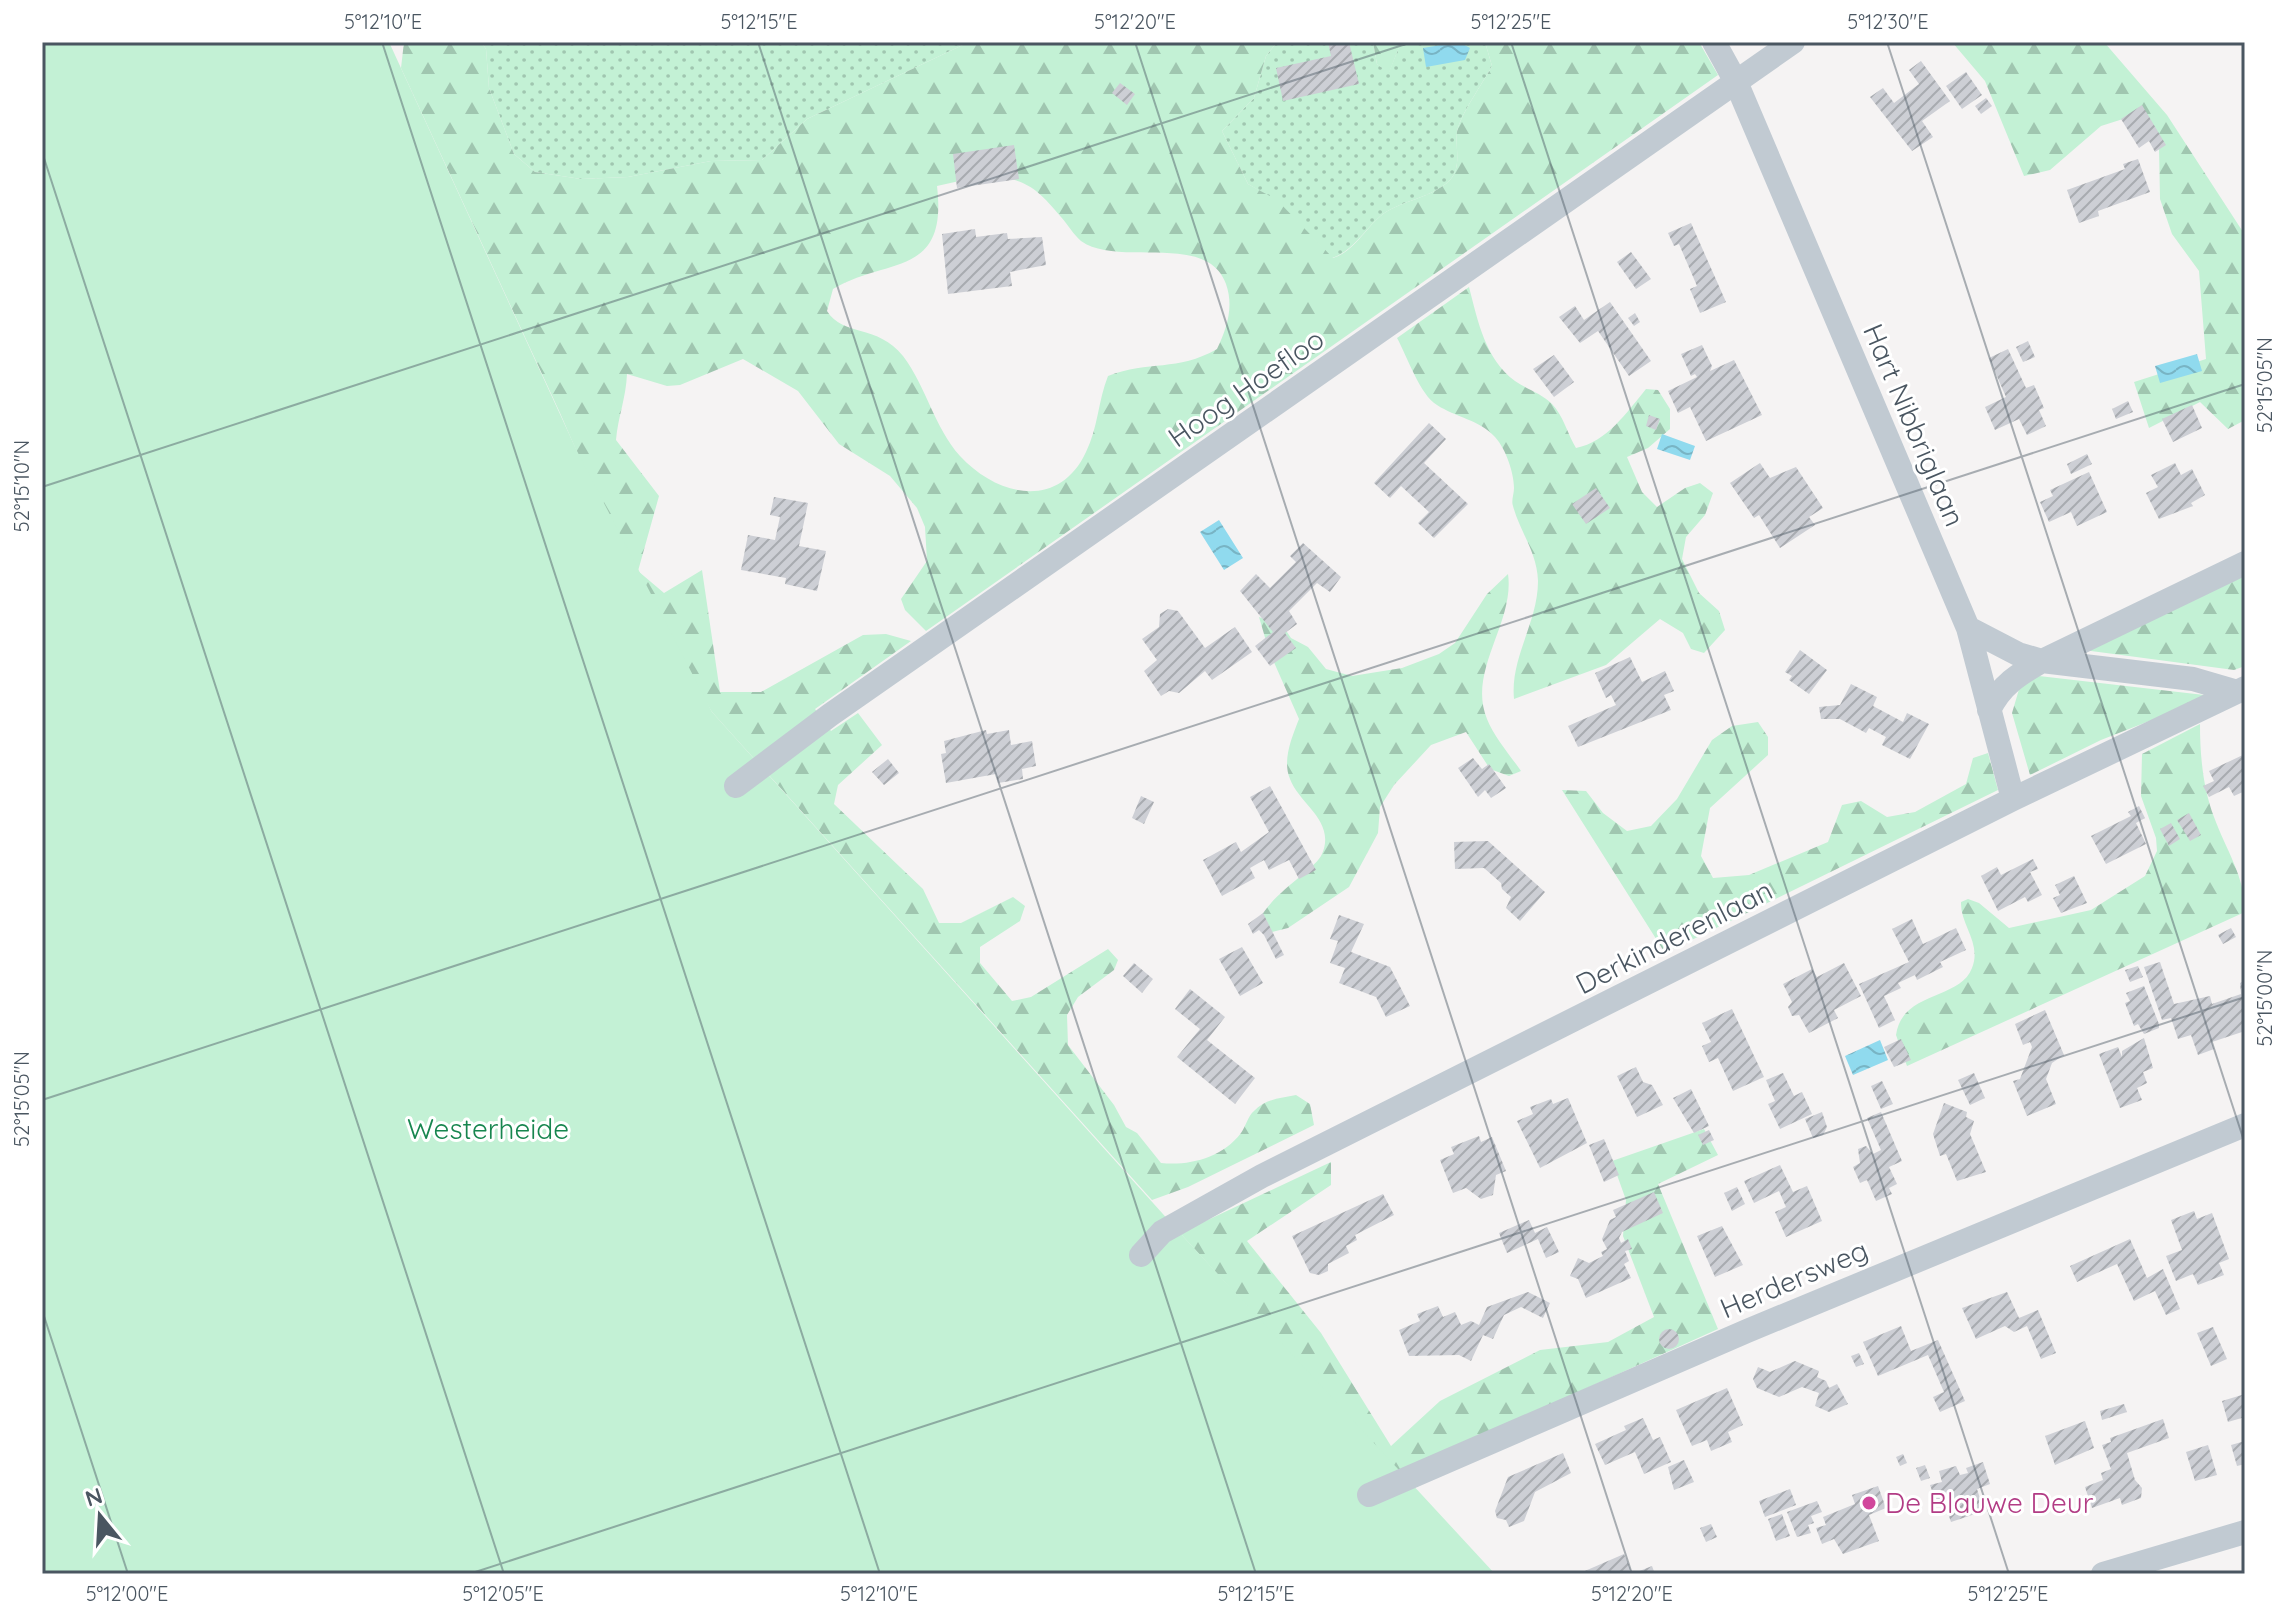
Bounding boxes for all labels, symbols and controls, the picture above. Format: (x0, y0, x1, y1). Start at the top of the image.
text: 5°12'10"E (344, 9, 422, 34)
text: 5°12'15"E (720, 9, 798, 34)
text: 5°12'20"E (1094, 9, 1176, 34)
text: 5°12'25"E (1471, 9, 1551, 34)
text: 5°12'30"E (1847, 9, 1929, 34)
street label: Hart Nibbriglaan (1856, 318, 1973, 531)
street label: Hoog Hoefloo (1161, 321, 1330, 454)
text: 52°15'05"N (2252, 337, 2277, 433)
text: 52°15'10"N (9, 440, 34, 532)
street label: Derkinderenlaan (1570, 872, 1778, 1001)
text: 52°15'00"N (2252, 950, 2277, 1046)
text: 52°15'05"N (9, 1051, 34, 1147)
park label: Westerheide (407, 1111, 569, 1146)
street label: Herdersweg (1715, 1232, 1873, 1325)
north arrow (60, 1476, 140, 1556)
text: N (82, 1481, 106, 1513)
place label: De Blauwe Deur (1885, 1485, 2094, 1520)
marker: De Blauwe Deur (1860, 1494, 1878, 1512)
text: 5°12'00"E (86, 1581, 168, 1606)
text: 5°12'05"E (462, 1581, 544, 1606)
text: 5°12'10"E (840, 1581, 918, 1606)
text: 5°12'15"E (1217, 1581, 1295, 1606)
text: 5°12'20"E (1591, 1581, 1673, 1606)
text: 5°12'25"E (1968, 1581, 2048, 1606)

